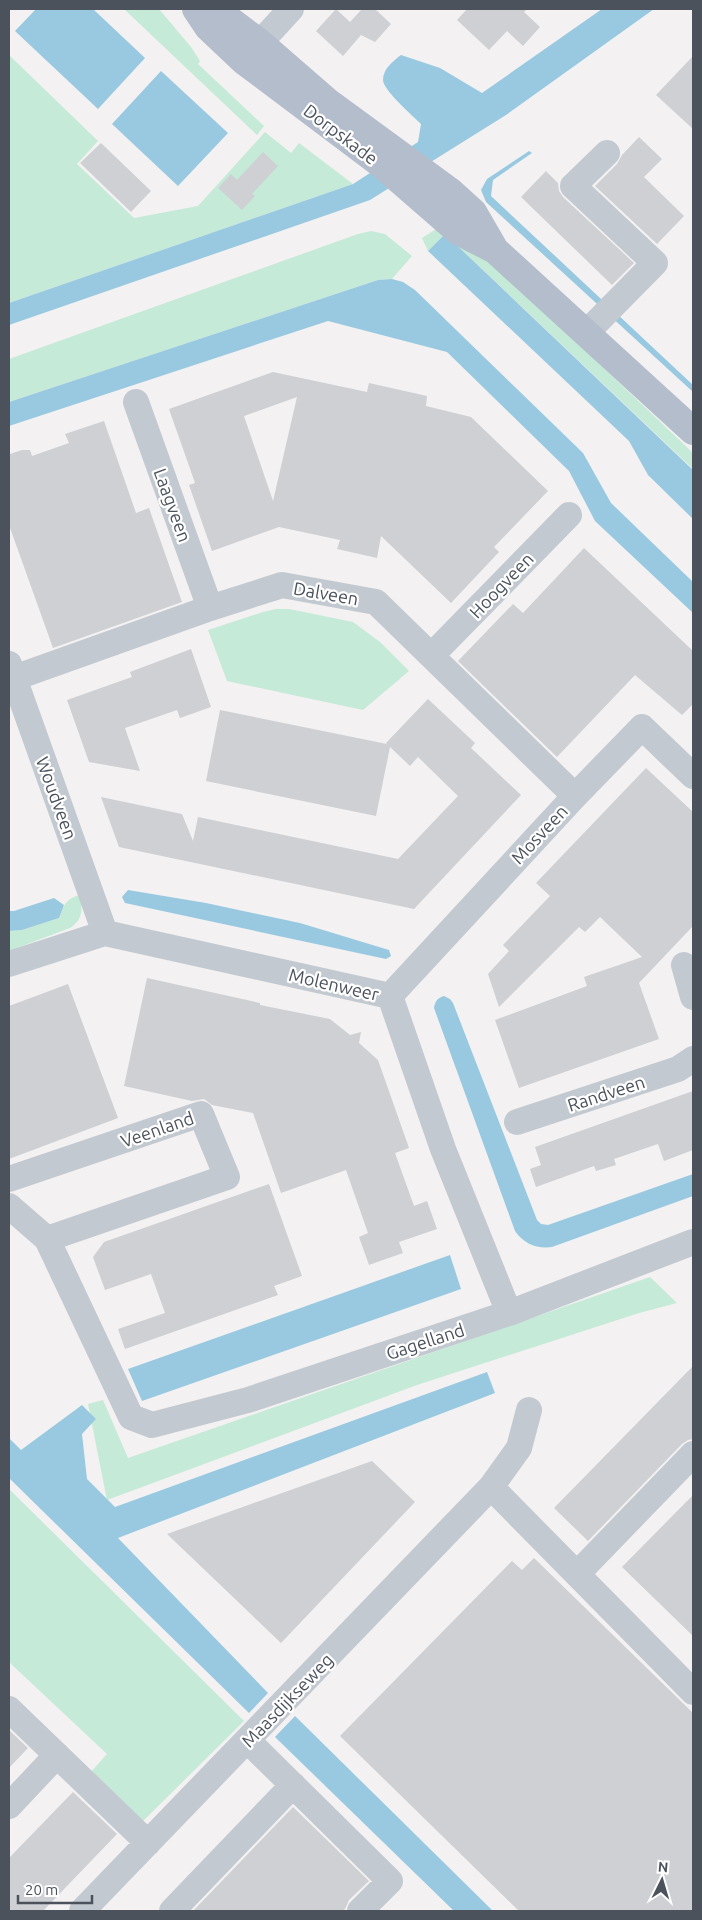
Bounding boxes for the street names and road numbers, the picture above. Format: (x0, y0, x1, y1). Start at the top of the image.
street label: Dorpskade (300, 100, 382, 168)
street label: Laagveen (150, 465, 196, 545)
street label: Hoogveen (465, 548, 537, 622)
street label: Dalveen (292, 577, 360, 609)
street label: Woudveen (33, 754, 81, 842)
street label: Mosveen (507, 801, 571, 867)
street label: Molenweer (287, 964, 381, 1004)
street label: Randveen (565, 1071, 647, 1115)
street label: Veenland (118, 1107, 196, 1151)
street label: Gagelland (383, 1319, 467, 1363)
street label: Maasdijkseweg (237, 1649, 337, 1751)

